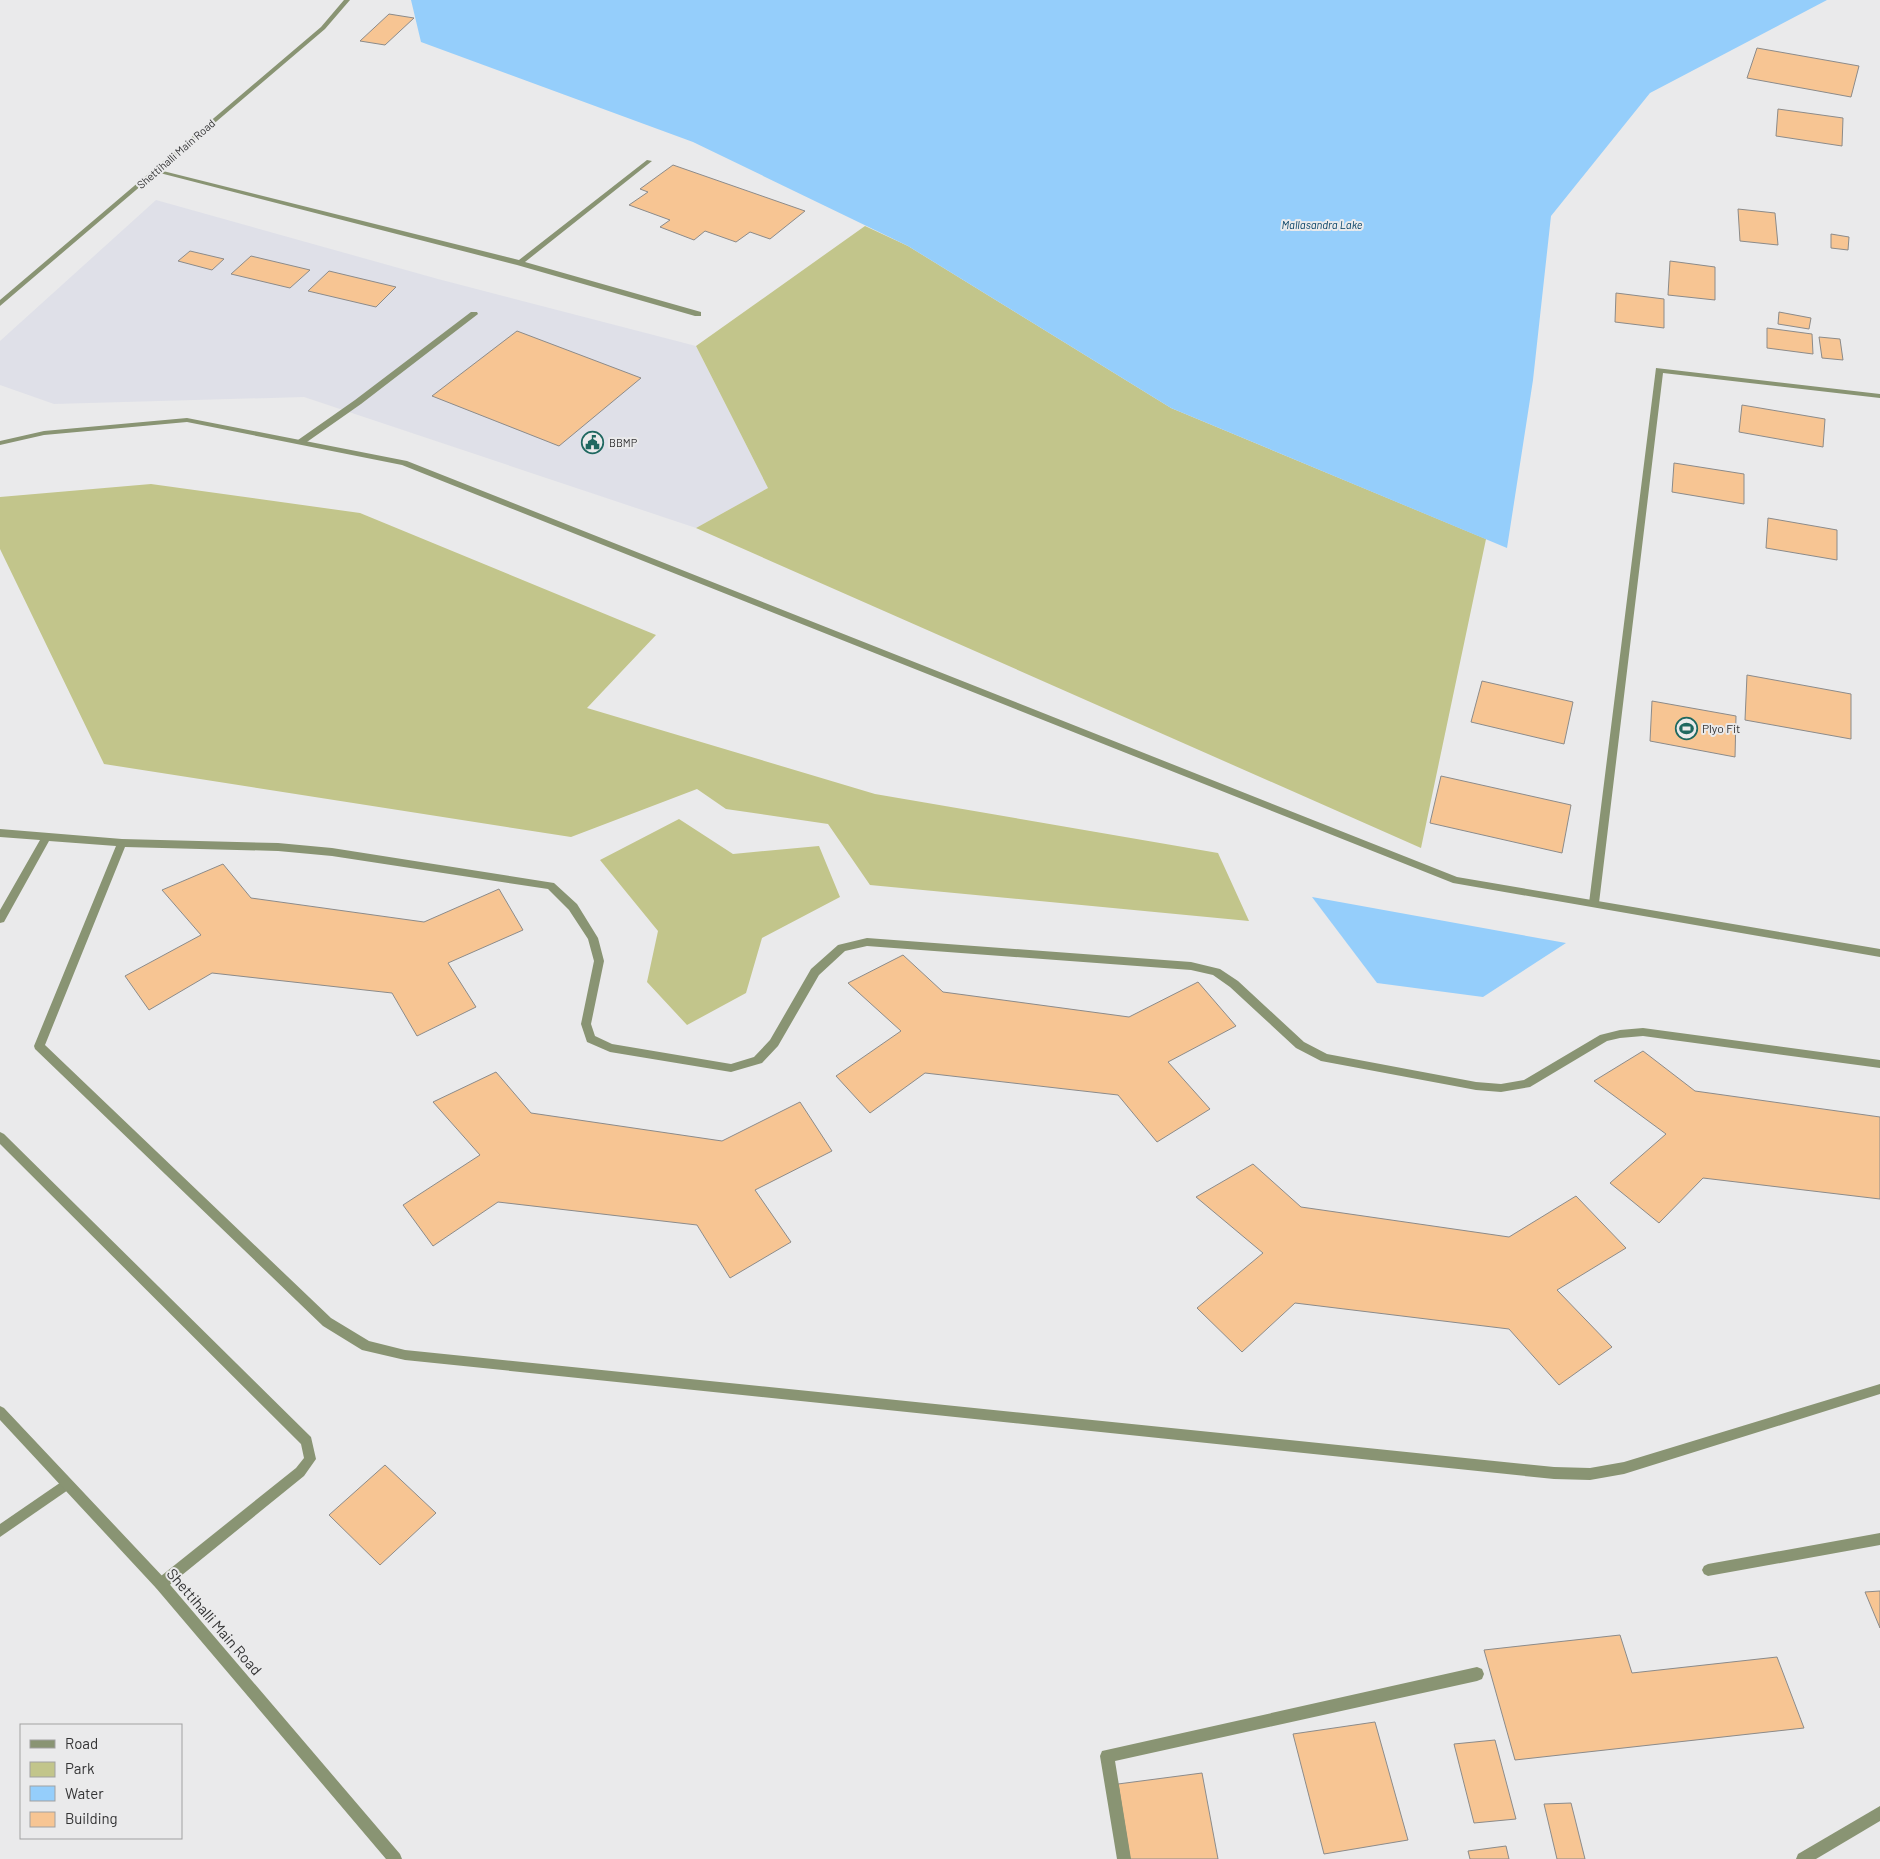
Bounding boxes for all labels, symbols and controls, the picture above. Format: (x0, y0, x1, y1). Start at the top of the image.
street label: Shettihalli Main Road (134, 116, 217, 191)
water label: Mallasandra Lake (1281, 218, 1363, 231)
public building icon: BBMP (581, 431, 605, 455)
place label: BBMP (609, 436, 638, 449)
sports icon: Plyo Fit (1674, 717, 1698, 741)
place label: Plyo Fit (1702, 721, 1740, 735)
street label: Shettihalli Main Road (164, 1564, 266, 1678)
legend (20, 1724, 182, 1839)
text: Road (65, 1734, 98, 1752)
text: Park (65, 1759, 95, 1777)
text: Water (65, 1784, 104, 1802)
text: Building (65, 1809, 118, 1827)

